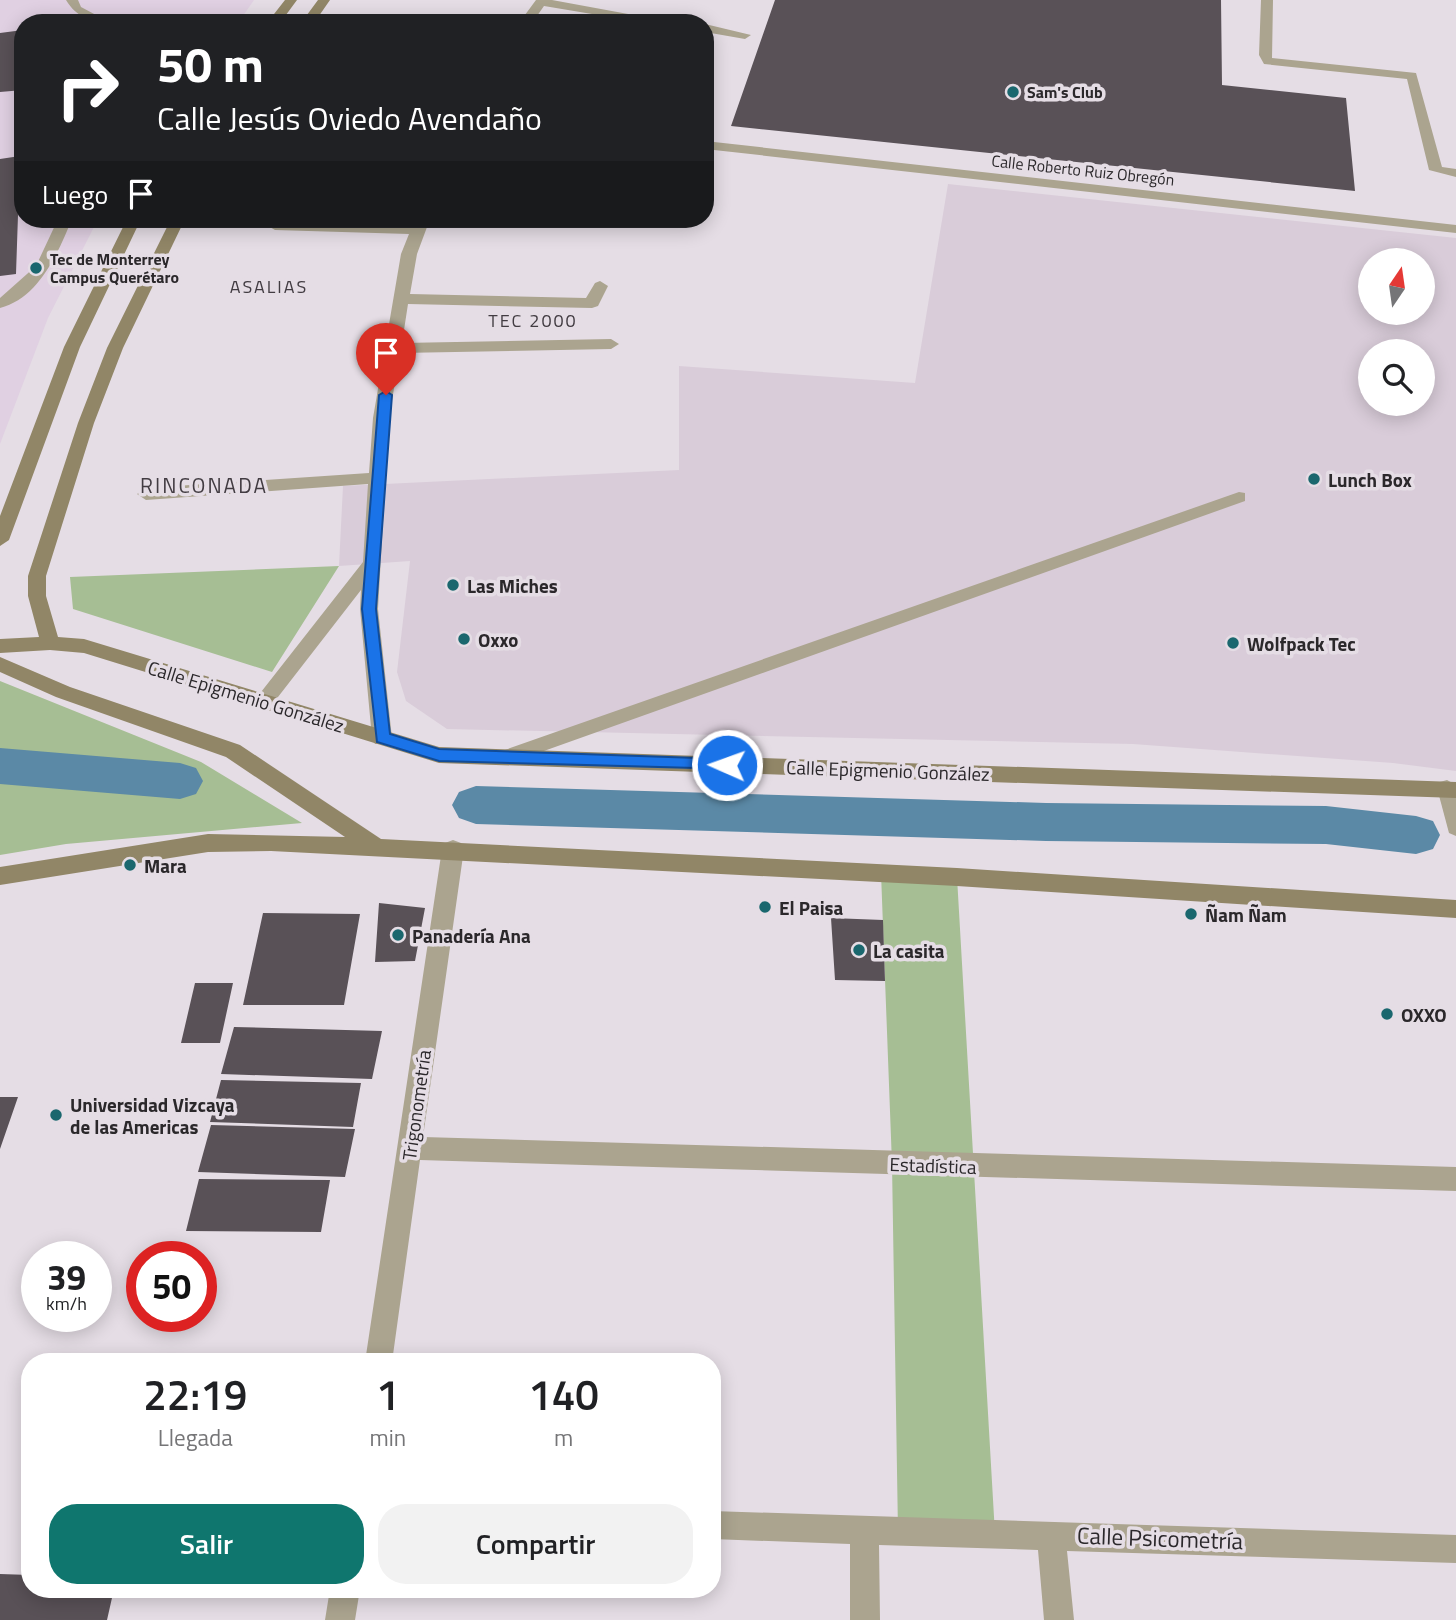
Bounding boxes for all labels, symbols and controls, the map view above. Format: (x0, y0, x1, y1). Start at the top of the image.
text: 50 m (157, 26, 264, 101)
icon: right (42, 42, 133, 133)
place label: Sam's Club (1027, 80, 1103, 104)
marker: Sam's Club (1005, 84, 1021, 100)
text: Calle Jesús Oviedo Avendaño (157, 94, 542, 142)
street label: Calle Roberto Ruiz Obregón (990, 148, 1176, 192)
text: Luego (42, 175, 108, 214)
icon: arrive (122, 175, 160, 213)
place label: Tec de Monterrey Campus Querétaro (50, 247, 179, 289)
north arrow (1358, 248, 1435, 326)
map controls (1358, 248, 1435, 416)
marker: Tec de Monterrey Campus Querétaro (28, 260, 44, 276)
district label: ASALIAS (230, 273, 308, 300)
district label: TEC 2000 (488, 307, 578, 334)
pin (356, 323, 416, 395)
icon: arrive (367, 334, 405, 372)
button: search (1358, 339, 1435, 416)
place label: Lunch Box (1328, 465, 1412, 494)
district label: RINCONADA (140, 469, 268, 501)
marker: Lunch Box (1306, 471, 1322, 487)
place label: Las Miches (467, 571, 558, 600)
marker: Las Miches (445, 577, 461, 593)
place label: Oxxo (478, 625, 518, 654)
place label: Wolfpack Tec (1247, 629, 1356, 658)
marker: Oxxo (456, 631, 472, 647)
marker: Wolfpack Tec (1225, 635, 1241, 651)
street label: Calle Epigmenio González (144, 652, 348, 740)
position arrow (690, 728, 764, 802)
street label: Calle Epigmenio González (786, 752, 990, 788)
place label: Mara (144, 851, 187, 880)
marker: Mara (122, 857, 138, 873)
place label: El Paisa (779, 893, 844, 922)
marker: El Paisa (757, 899, 773, 915)
place label: Ñam Ñam (1205, 900, 1287, 929)
marker: Ñam Ñam (1183, 906, 1199, 922)
place label: Panadería Ana (412, 921, 531, 950)
marker: Panadería Ana (390, 927, 406, 943)
place label: La casita (873, 936, 945, 965)
marker: La casita (851, 942, 867, 958)
place label: OXXO (1401, 1000, 1447, 1029)
marker: OXXO (1379, 1006, 1395, 1022)
street label: Trigonometría (394, 1047, 438, 1162)
place label: Universidad Vizcaya de las Americas (70, 1090, 235, 1141)
marker: Universidad Vizcaya de las Americas (48, 1107, 64, 1123)
street label: Estadística (889, 1149, 978, 1181)
speed limit sign: 50 (126, 1241, 217, 1332)
text: 39 (47, 1250, 86, 1304)
text: km/h (46, 1290, 87, 1317)
text: 22:19 (143, 1362, 247, 1426)
text: 1 (376, 1362, 400, 1426)
text: 140 (528, 1362, 599, 1426)
text: Llegada (158, 1420, 233, 1455)
text: min (369, 1420, 406, 1455)
text: m (554, 1420, 573, 1455)
button: Salir (49, 1504, 364, 1584)
button: Compartir (378, 1504, 693, 1584)
street label: Calle Psicometría (1076, 1518, 1244, 1558)

